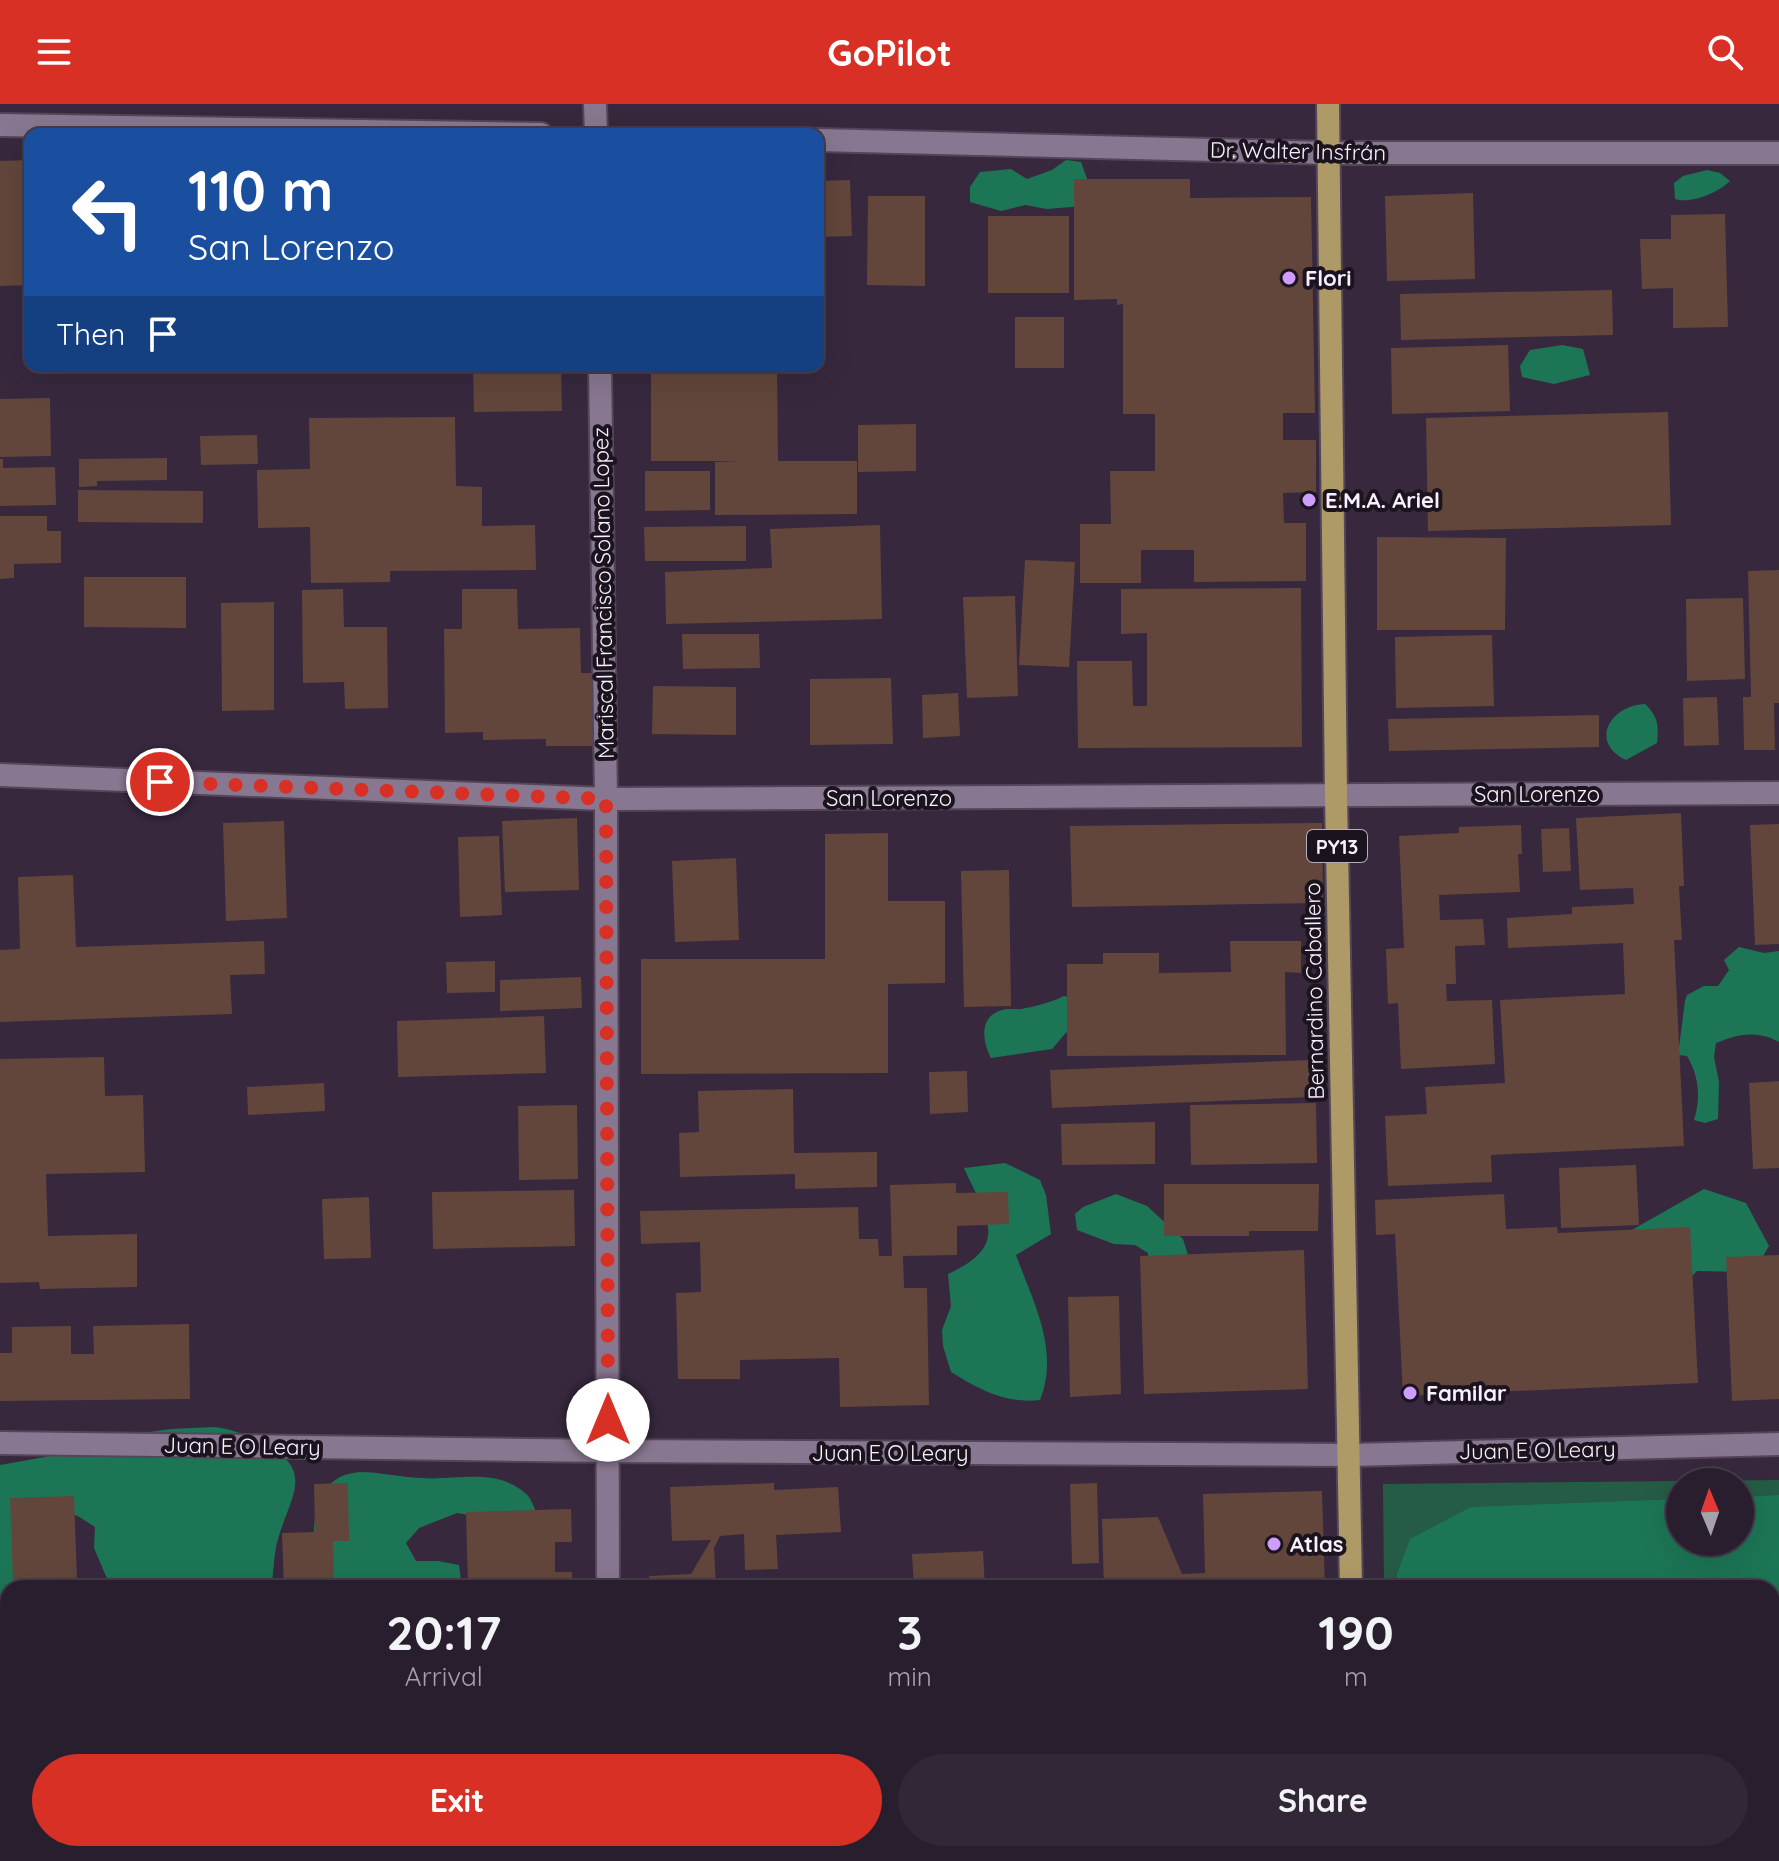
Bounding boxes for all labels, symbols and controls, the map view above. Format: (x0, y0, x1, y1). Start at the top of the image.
icon: menu (32, 30, 76, 74)
text: GoPilot (827, 30, 952, 75)
icon: search (1703, 30, 1747, 74)
street label: Dr. Walter Insfrán (1210, 135, 1386, 167)
text: 110 m (188, 155, 333, 225)
icon: left (56, 160, 160, 264)
text: San Lorenzo (188, 224, 394, 269)
place label: Flori (1305, 264, 1352, 292)
marker: Flori (1280, 269, 1298, 287)
icon: arrive (141, 312, 185, 356)
text: Then (56, 315, 125, 353)
street label: Mariscal Francisco Solano Lopez (586, 427, 620, 759)
place label: E.M.A. Ariel (1325, 486, 1440, 514)
marker: E.M.A. Ariel (1300, 491, 1318, 509)
pin (126, 748, 194, 816)
icon: arrive (138, 760, 182, 804)
street label: San Lorenzo (1474, 780, 1600, 808)
street label: San Lorenzo (826, 784, 952, 812)
road number: PY13 (1307, 830, 1367, 862)
street label: Bernardino Caballero (1298, 882, 1330, 1100)
position arrow (566, 1378, 650, 1462)
place label: Familar (1426, 1379, 1507, 1407)
marker: Familar (1401, 1384, 1419, 1402)
street label: Juan E O Leary (163, 1431, 321, 1461)
street label: Juan E O Leary (1458, 1435, 1616, 1465)
street label: Juan E O Leary (811, 1439, 969, 1467)
north arrow (1666, 1468, 1754, 1556)
map controls (1666, 1468, 1754, 1556)
place label: Atlas (1290, 1530, 1343, 1558)
marker: Atlas (1265, 1535, 1283, 1553)
text: 20:17 (386, 1602, 501, 1662)
text: 3 (897, 1602, 923, 1662)
text: 190 (1318, 1602, 1394, 1662)
text: Arrival (405, 1660, 483, 1693)
text: min (888, 1660, 932, 1693)
text: m (1344, 1660, 1368, 1693)
button: Exit (32, 1754, 882, 1846)
button: Share (898, 1754, 1748, 1846)

